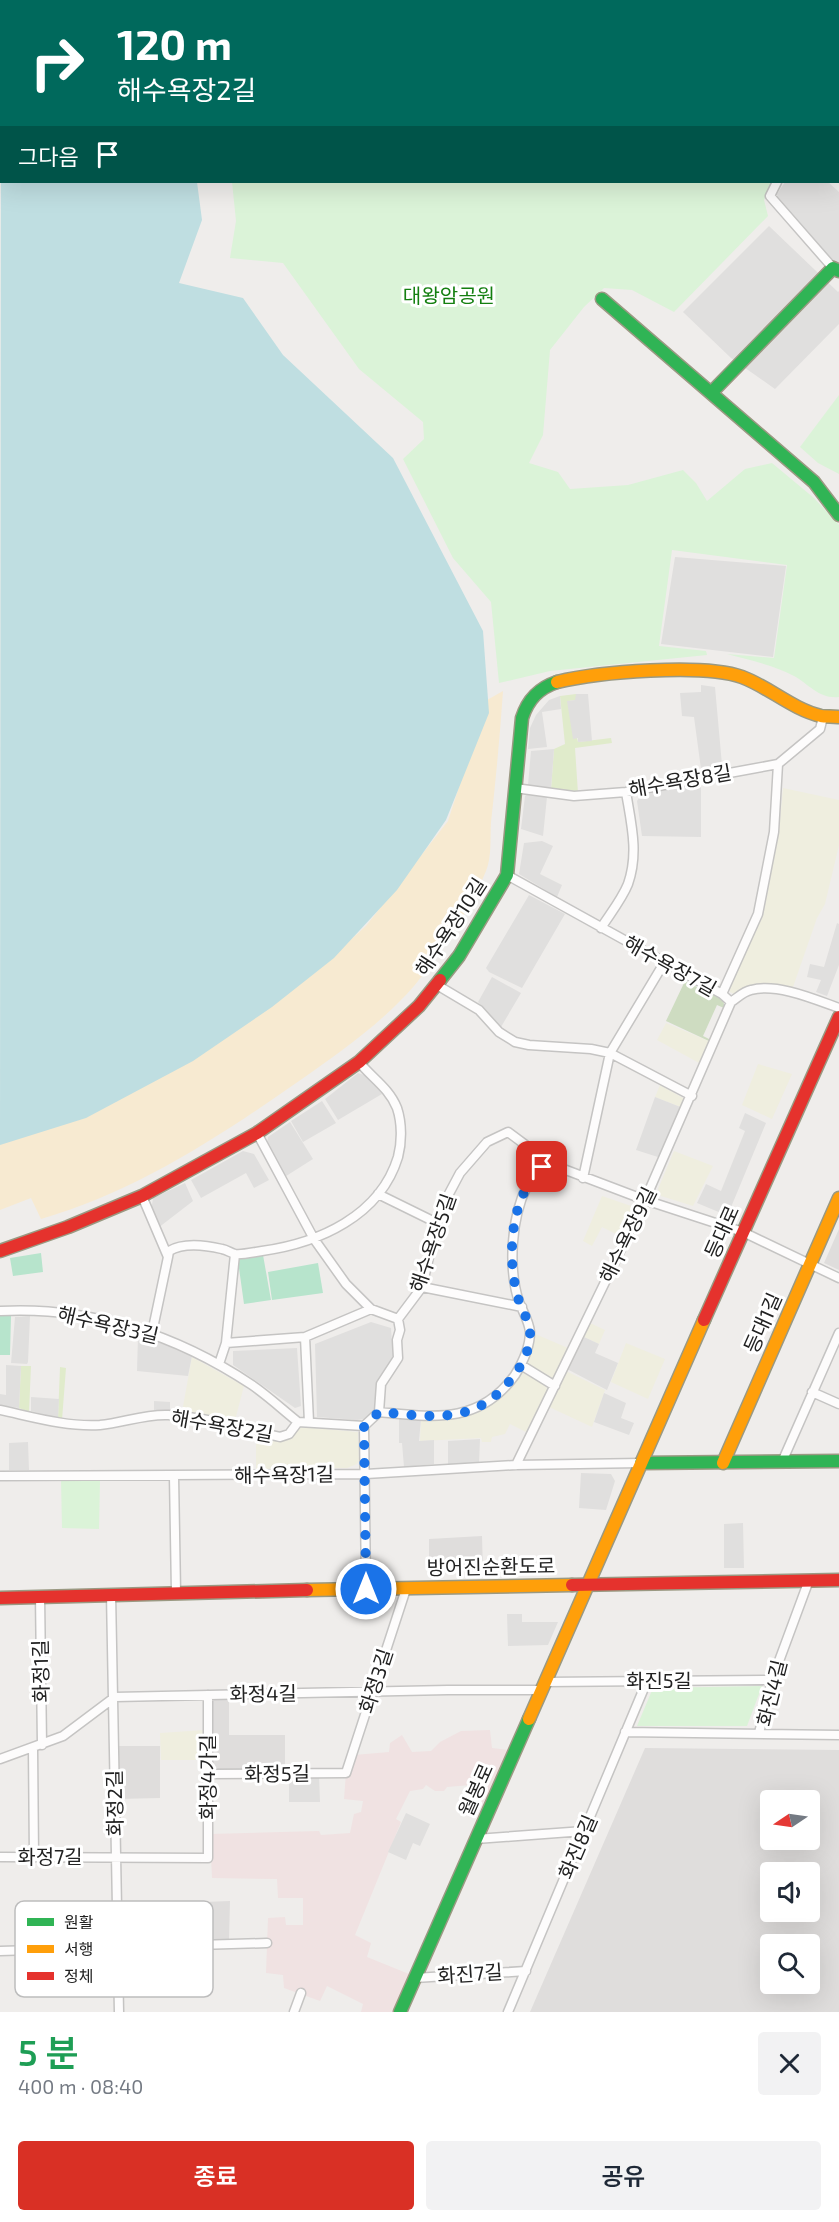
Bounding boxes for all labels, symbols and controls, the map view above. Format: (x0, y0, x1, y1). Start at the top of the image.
text: 120 m (117, 18, 232, 68)
icon: right (18, 24, 96, 102)
text: 해수욕장2길 (117, 73, 256, 105)
icon: arrive (91, 138, 124, 171)
text: 그다음 (18, 143, 79, 169)
park label: 대왕암공원 (403, 283, 495, 307)
street label: 해수욕장8길 (626, 759, 733, 801)
street label: 해수욕장10길 (410, 873, 491, 980)
street label: 해수욕장7길 (620, 930, 721, 1000)
pin (516, 1141, 567, 1192)
icon: arrive (525, 1150, 558, 1183)
street label: 해수욕장9길 (594, 1183, 661, 1286)
street label: 해수욕장5길 (404, 1190, 460, 1295)
street label: 등대로 (699, 1201, 743, 1262)
street label: 등대1길 (738, 1289, 786, 1356)
street label: 해수욕장3길 (55, 1301, 161, 1347)
street label: 해수욕장2길 (169, 1404, 275, 1446)
street label: 해수욕장1길 (234, 1461, 334, 1487)
street label: 방어진순환도로 (426, 1553, 556, 1579)
position arrow (334, 1557, 398, 1621)
street label: 화정1길 (27, 1639, 53, 1703)
street label: 화정3길 (353, 1645, 397, 1716)
street label: 화진4길 (751, 1657, 791, 1728)
street label: 화진5길 (626, 1668, 692, 1692)
street label: 화정4길 (229, 1680, 297, 1706)
street label: 화정4가길 (195, 1734, 219, 1820)
street label: 월봉로 (453, 1759, 497, 1820)
street label: 화정5길 (244, 1760, 310, 1786)
street label: 화정2길 (101, 1770, 127, 1836)
north arrow (760, 1790, 820, 1850)
map controls (760, 1790, 820, 1994)
street label: 화진8길 (553, 1811, 601, 1882)
street label: 화정7길 (17, 1844, 83, 1868)
button: sound (760, 1862, 820, 1922)
legend (15, 1901, 213, 1997)
text: 원활 (64, 1912, 94, 1931)
button: search (760, 1934, 820, 1994)
text: 서행 (64, 1939, 93, 1958)
street label: 화진7길 (436, 1959, 503, 1987)
text: 정체 (64, 1966, 93, 1985)
text: 5 분 (18, 2030, 79, 2073)
button: close (758, 2032, 821, 2095)
text: 400 m · 08:40 (18, 2074, 143, 2098)
button: 종료 (18, 2141, 414, 2210)
button: 공유 (426, 2141, 821, 2210)

